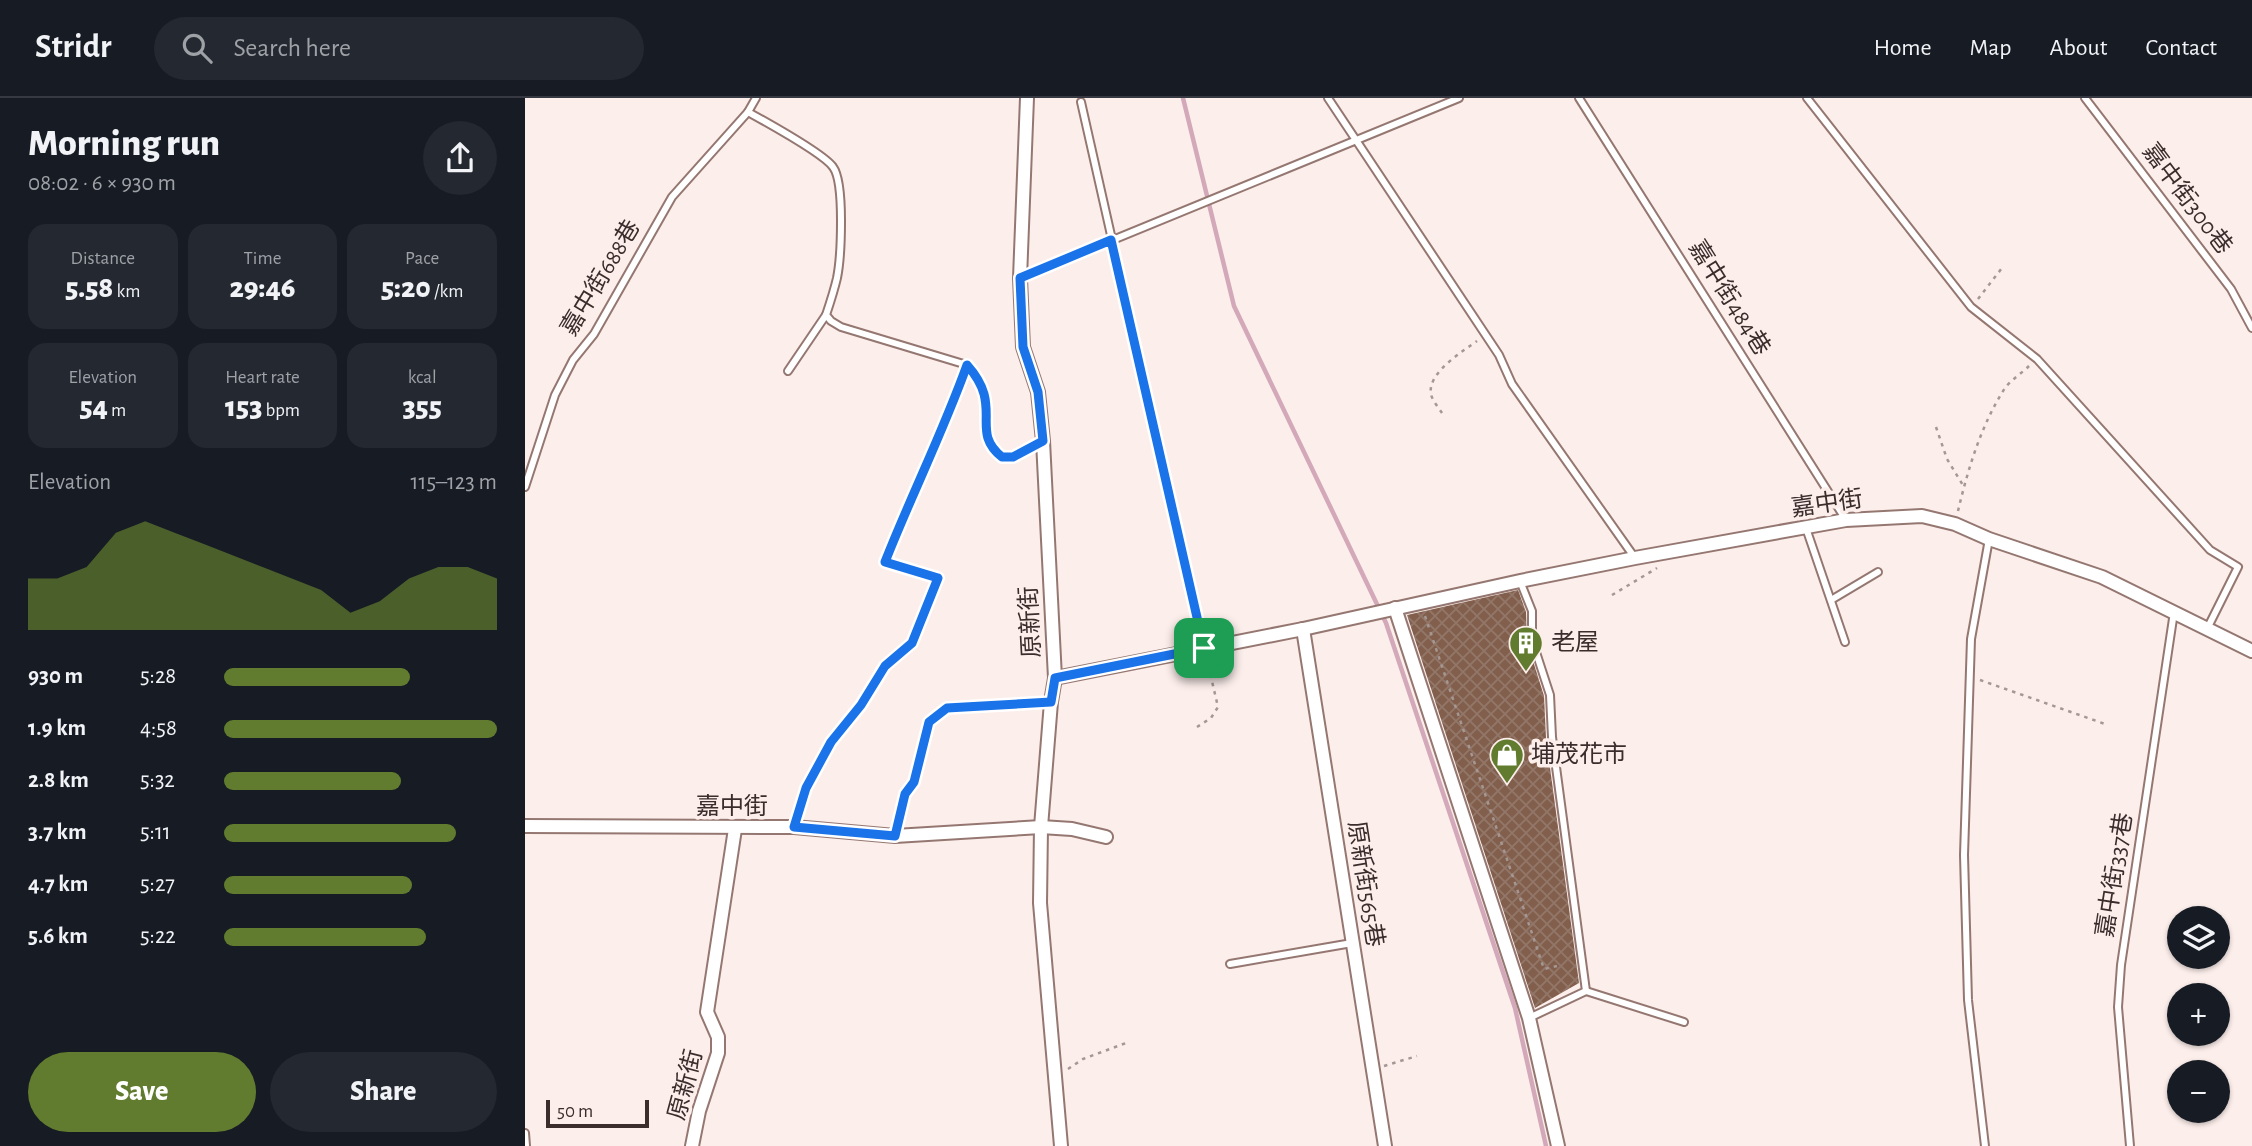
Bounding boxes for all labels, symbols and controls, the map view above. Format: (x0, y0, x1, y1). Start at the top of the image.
search box (154, 17, 644, 80)
icon: search (178, 29, 216, 67)
text: Stridr (35, 31, 112, 64)
text: Search here (234, 35, 351, 61)
text: Home (1874, 36, 1932, 60)
text: Map (1970, 36, 2012, 60)
text: About (2050, 36, 2107, 60)
text: Contact (2145, 36, 2217, 60)
button: share (423, 121, 497, 195)
text: Morning run (28, 125, 220, 163)
street label: 嘉中街300巷 (2138, 138, 2238, 259)
text: 08:02 · 6 × 930 m (28, 172, 176, 195)
street label: 嘉中街688巷 (556, 215, 645, 340)
street label: 嘉中街484巷 (1684, 235, 1775, 360)
text: Distance (71, 249, 135, 268)
text: Time (244, 249, 281, 268)
text: Pace (405, 249, 439, 268)
text: 5.58 (65, 273, 113, 303)
text: 29:46 (230, 273, 295, 303)
text: 5:20 (381, 273, 431, 303)
text: km (113, 282, 140, 301)
text: /km (431, 282, 463, 301)
text: Elevation (68, 368, 137, 387)
text: Heart rate (225, 368, 300, 387)
text: kcal (408, 368, 437, 387)
text: 54 (79, 392, 108, 422)
text: 153 (225, 392, 262, 422)
text: 355 (402, 392, 442, 422)
text: m (108, 401, 126, 420)
text: bpm (262, 401, 300, 420)
text: Elevation (28, 471, 111, 494)
text: 115–123 m (411, 471, 497, 494)
street label: 嘉中街 (1789, 485, 1864, 521)
street label: 原新街 (1015, 585, 1045, 659)
pin (1174, 618, 1234, 678)
building icon: 老屋 (1507, 624, 1545, 673)
icon: arrive (1185, 629, 1223, 667)
place label: 老屋 (1551, 629, 1599, 655)
text: 930 m (28, 665, 83, 688)
text: 5:28 (140, 665, 176, 688)
text: 1.9 km (28, 717, 86, 740)
text: 4:58 (140, 717, 177, 740)
shop icon: 埔茂花市 (1488, 736, 1526, 785)
place label: 埔茂花市 (1531, 741, 1627, 767)
text: 2.8 km (28, 769, 89, 792)
text: 5:32 (140, 769, 175, 792)
street label: 嘉中街 (696, 793, 768, 819)
street label: 嘉中街337巷 (2091, 811, 2137, 939)
street label: 原新街565巷 (1343, 819, 1389, 949)
text: 3.7 km (28, 821, 87, 844)
text: 5:11 (140, 821, 171, 844)
text: 4.7 km (28, 873, 88, 896)
text: 5:27 (140, 873, 175, 896)
map controls (2167, 906, 2230, 1123)
button: layers (2167, 906, 2230, 969)
text: 5.6 km (28, 925, 88, 948)
text: 5:22 (140, 925, 176, 948)
button: + (2167, 983, 2230, 1046)
street label: 原新街 (663, 1047, 707, 1123)
button: Save (28, 1052, 256, 1132)
button: Share (270, 1052, 497, 1132)
button: − (2167, 1060, 2230, 1123)
scale bar (546, 1097, 649, 1129)
text: 50 m (557, 1102, 593, 1121)

